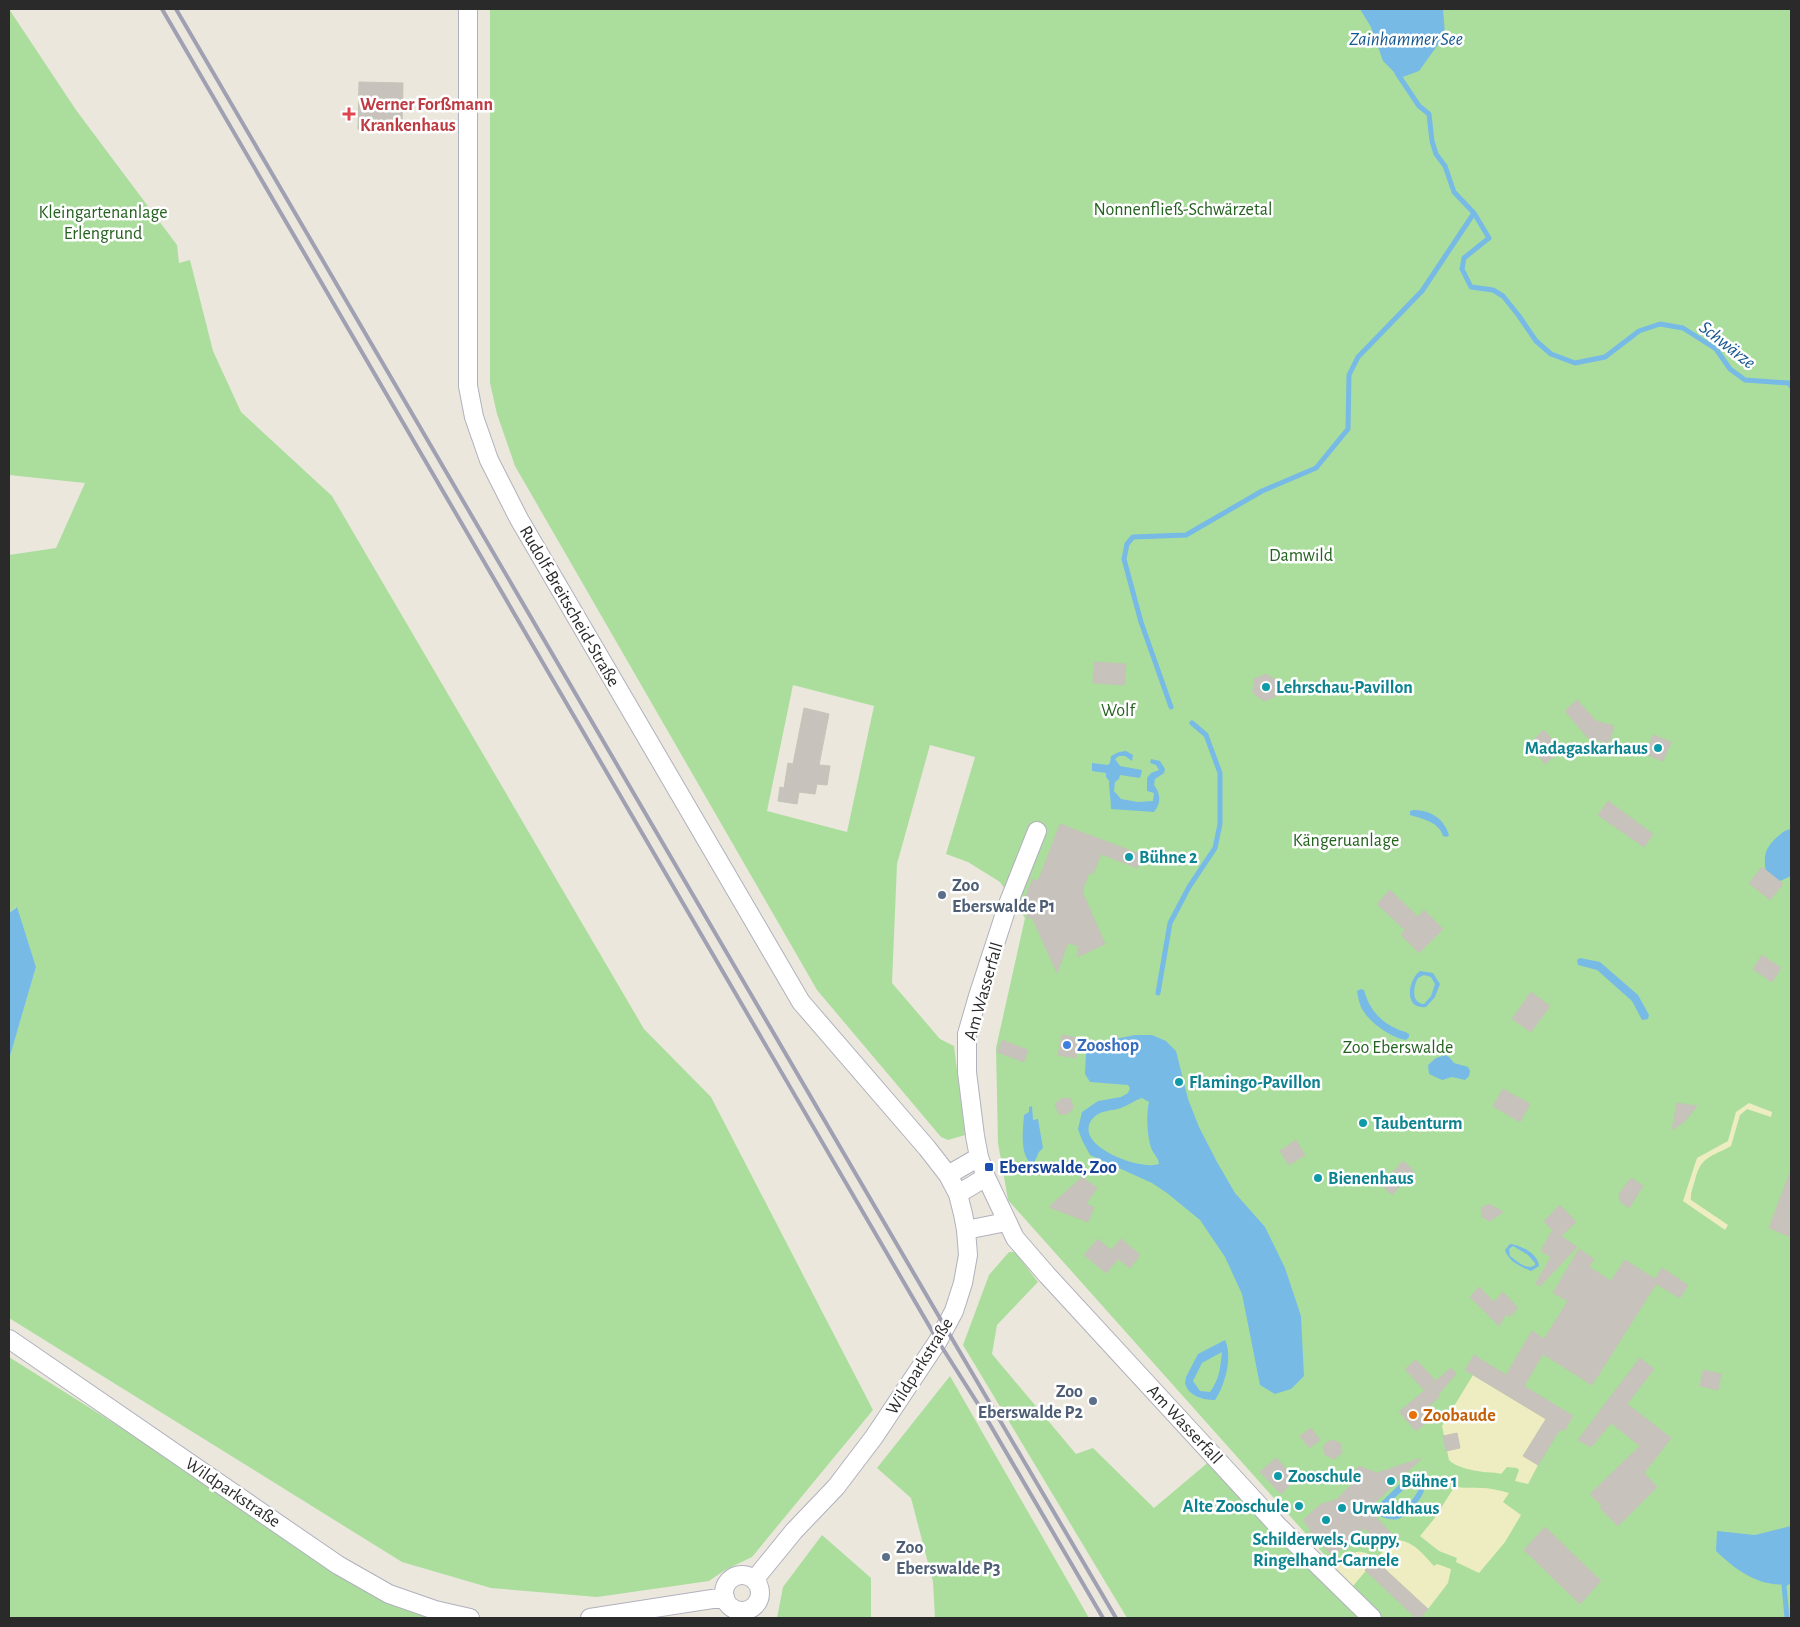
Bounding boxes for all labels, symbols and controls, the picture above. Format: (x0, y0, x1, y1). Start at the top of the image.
water label: Zainhammer See (1349, 30, 1463, 49)
place label: Werner Forßmann Krankenhaus (360, 96, 493, 135)
marker: Werner Forßmann Krankenhaus (342, 107, 356, 121)
park label: Nonnenfließ-Schwärzetal (1094, 201, 1272, 219)
park label: Kleingartenanlage Erlengrund (38, 204, 168, 243)
water label: Schwärze (1696, 318, 1759, 373)
street label: Rudolf-Breitscheid-Straße (516, 523, 623, 690)
park label: Damwild (1269, 547, 1333, 565)
place label: Lehrschau-Pavillon (1276, 679, 1413, 697)
marker: Lehrschau-Pavillon (1260, 681, 1272, 693)
park label: Wolf (1101, 702, 1137, 720)
place label: Madagaskarhaus (1525, 740, 1648, 758)
marker: Madagaskarhaus (1652, 742, 1664, 754)
park label: Kängeruanlage (1293, 832, 1399, 850)
place label: Bühne 2 (1139, 849, 1198, 867)
marker: Bühne 2 (1123, 851, 1135, 863)
place label: Zoo Eberswalde P1 (952, 877, 1055, 916)
marker: Zoo Eberswalde P1 (936, 889, 948, 901)
street label: Am Wasserfall (961, 940, 1007, 1042)
place label: Zooshop (1077, 1037, 1139, 1055)
marker: Zooshop (1061, 1039, 1073, 1051)
park label: Zoo Eberswalde (1343, 1039, 1453, 1057)
place label: Flamingo-Pavillon (1189, 1074, 1321, 1092)
marker: Flamingo-Pavillon (1173, 1076, 1185, 1088)
place label: Taubenturm (1373, 1115, 1463, 1133)
marker: Taubenturm (1357, 1117, 1369, 1129)
place label: Eberswalde, Zoo (999, 1159, 1117, 1177)
marker: Eberswalde, Zoo (983, 1161, 995, 1173)
place label: Bienenhaus (1328, 1170, 1414, 1188)
marker: Bienenhaus (1312, 1172, 1324, 1184)
street label: Wildparkstraße (883, 1315, 957, 1418)
street label: Am Wasserfall (1143, 1382, 1225, 1468)
place label: Zoo Eberswalde P2 (978, 1383, 1084, 1422)
marker: Zoo Eberswalde P2 (1087, 1395, 1099, 1407)
place label: Zoobaude (1423, 1407, 1496, 1425)
marker: Zoobaude (1407, 1409, 1419, 1421)
street label: Wildparkstraße (182, 1455, 283, 1531)
place label: Zooschule (1288, 1468, 1361, 1486)
marker: Zooschule (1272, 1470, 1284, 1482)
place label: Bühne 1 (1401, 1473, 1458, 1491)
marker: Bühne 1 (1385, 1475, 1397, 1487)
place label: Alte Zooschule (1183, 1498, 1289, 1516)
marker: Alte Zooschule (1293, 1500, 1305, 1512)
place label: Urwaldhaus (1352, 1500, 1439, 1518)
marker: Urwaldhaus (1336, 1502, 1348, 1514)
marker: Schilderwels, Guppy, Ringelhand-Garnele (1320, 1514, 1332, 1526)
place label: Schilderwels, Guppy, Ringelhand-Garnele (1252, 1531, 1400, 1570)
place label: Zoo Eberswalde P3 (896, 1539, 1001, 1578)
marker: Zoo Eberswalde P3 (880, 1551, 892, 1563)

